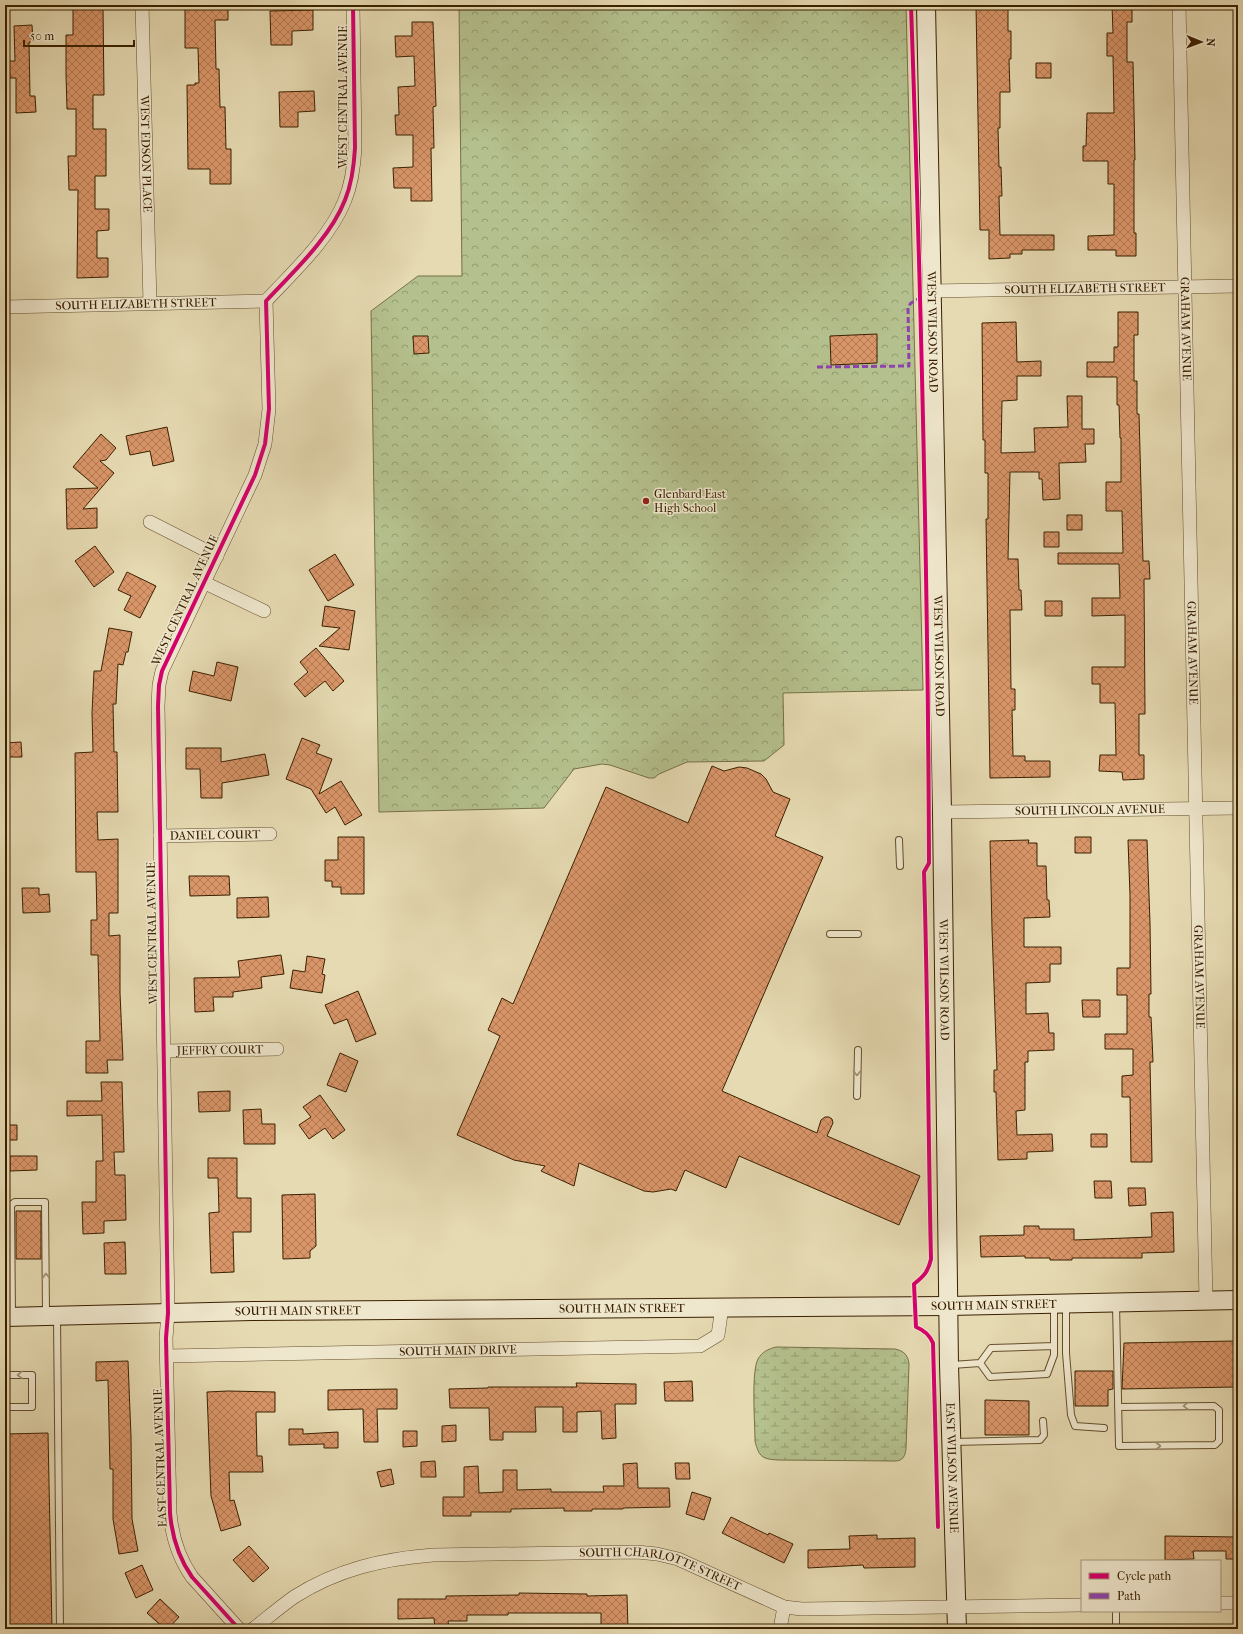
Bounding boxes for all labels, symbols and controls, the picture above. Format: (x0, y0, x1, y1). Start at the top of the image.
scale bar (24, 22, 134, 48)
north arrow (1181, 22, 1221, 62)
street label: WEST CENTRAL AVENUE (336, 26, 350, 169)
text: 50 m (30, 29, 54, 43)
text: N (1204, 38, 1217, 47)
street label: WEST EDSON PLACE (137, 94, 155, 213)
street label: WEST WILSON ROAD (924, 270, 941, 393)
street label: GRAHAM AVENUE (1178, 277, 1194, 381)
street label: SOUTH ELIZABETH STREET (1004, 280, 1167, 297)
street label: SOUTH ELIZABETH STREET (55, 295, 218, 313)
place label: Glenbard East High School (654, 487, 727, 515)
marker: Glenbard East High School (641, 496, 651, 506)
street label: WEST CENTRAL AVENUE (148, 532, 222, 669)
street label: WEST WILSON ROAD (931, 594, 947, 717)
street label: GRAHAM AVENUE (1184, 601, 1201, 705)
street label: SOUTH LINCOLN AVENUE (1015, 802, 1165, 818)
street label: DANIEL COURT (169, 827, 261, 843)
street label: WEST CENTRAL AVENUE (144, 861, 160, 1006)
street label: WEST WILSON ROAD (936, 918, 952, 1041)
street label: GRAHAM AVENUE (1191, 925, 1207, 1029)
street label: JEFFRY COURT (175, 1042, 264, 1058)
one-way arrow (853, 1070, 862, 1076)
one-way arrow (42, 1273, 50, 1279)
street label: SOUTH MAIN STREET (931, 1297, 1058, 1313)
street label: SOUTH MAIN STREET (559, 1301, 686, 1316)
street label: SOUTH MAIN STREET (235, 1303, 362, 1318)
street label: SOUTH MAIN DRIVE (399, 1342, 517, 1359)
one-way arrow (17, 1371, 23, 1379)
street label: EAST CENTRAL AVENUE (151, 1388, 169, 1528)
street label: EAST WILSON AVENUE (943, 1402, 961, 1533)
one-way arrow (1183, 1402, 1189, 1410)
one-way arrow (1155, 1442, 1161, 1450)
street label: SOUTH CHARLOTTE STREET (579, 1545, 744, 1594)
legend (1081, 1560, 1221, 1612)
text: Cycle path (1117, 1569, 1172, 1583)
text: Path (1117, 1589, 1141, 1603)

